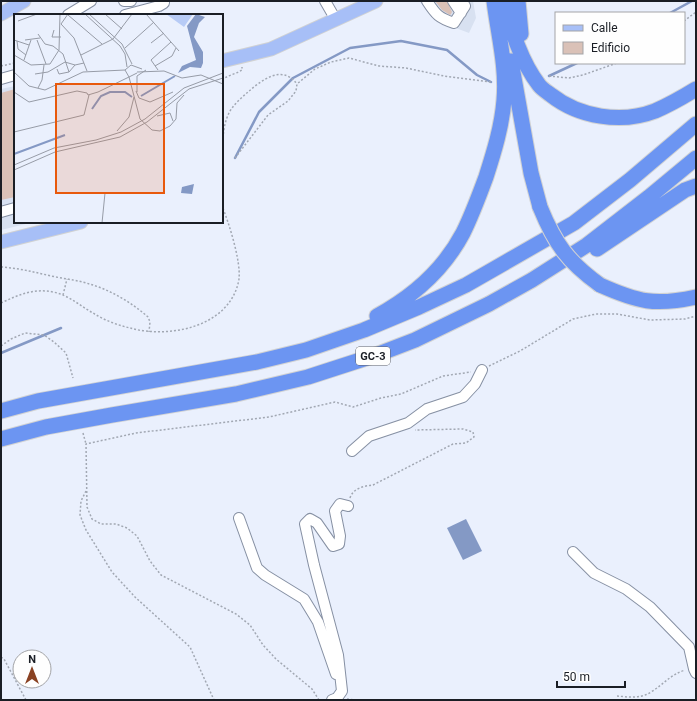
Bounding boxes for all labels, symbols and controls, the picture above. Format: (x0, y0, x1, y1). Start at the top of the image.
legend (555, 12, 685, 64)
inset map (14, 14, 223, 223)
text: Calle (591, 21, 618, 35)
text: Edificio (591, 41, 630, 55)
road number: GC-3 (356, 347, 390, 365)
north arrow (12, 649, 52, 689)
text: N (28, 653, 36, 666)
scale bar (557, 663, 625, 689)
text: 50 m (563, 670, 590, 684)

